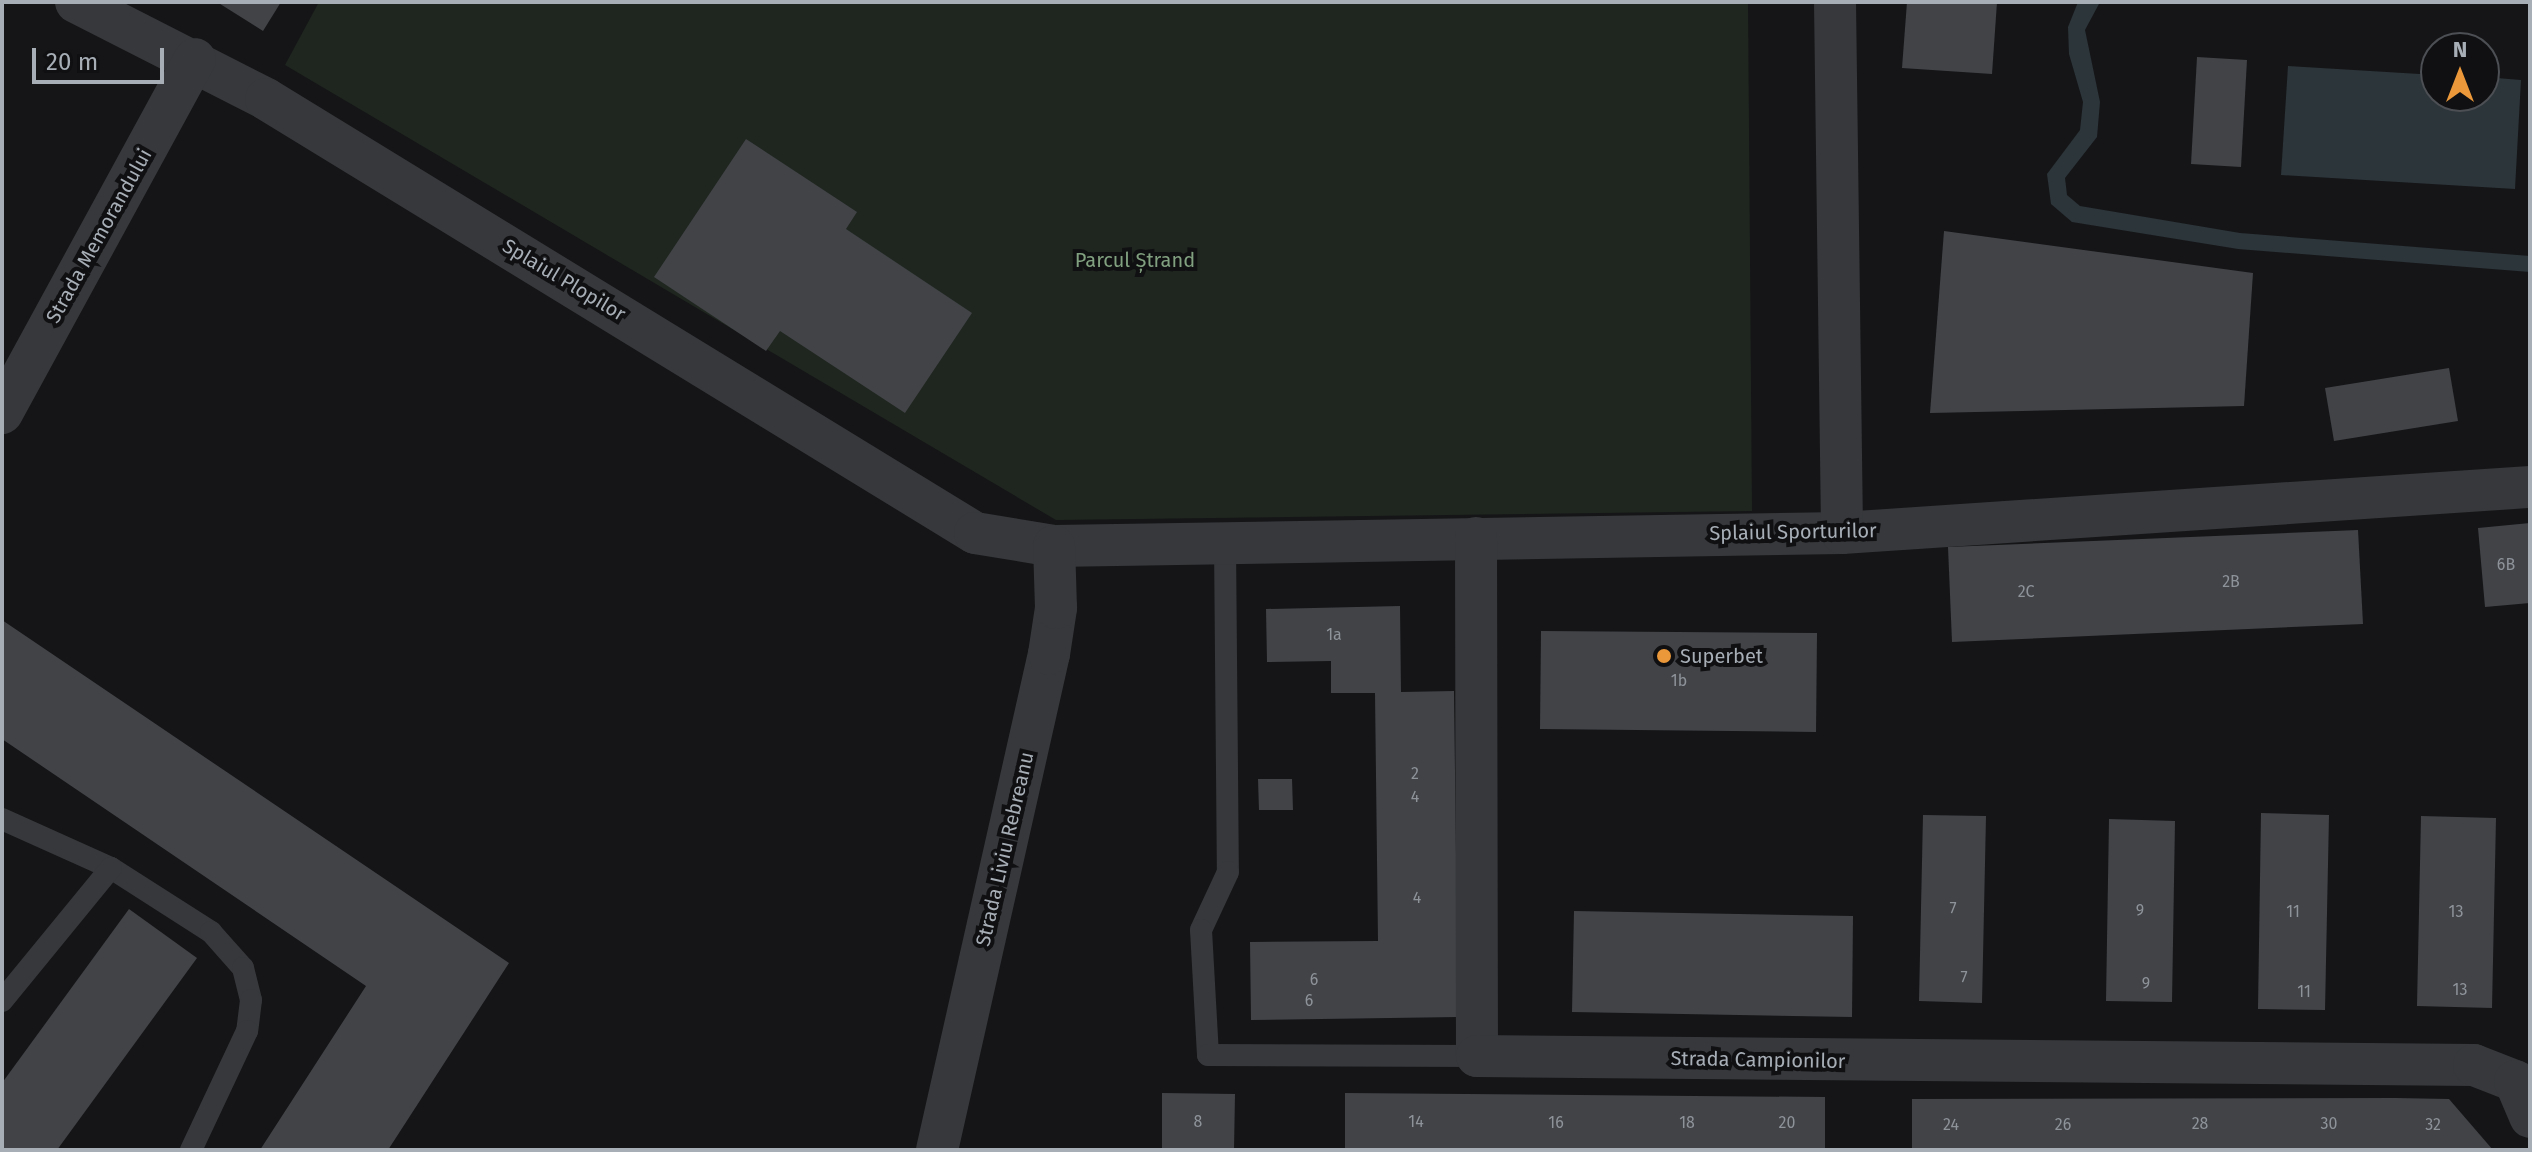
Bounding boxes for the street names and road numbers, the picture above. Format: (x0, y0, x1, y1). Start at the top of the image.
street label: Strada Memorandului (41, 145, 157, 327)
street label: Splaiul Plopilor (498, 234, 630, 326)
street label: Splaiul Sporturilor (1709, 519, 1877, 545)
street label: Strada Liviu Rebreanu (971, 749, 1039, 949)
street label: Strada Campionilor (1670, 1046, 1846, 1074)

